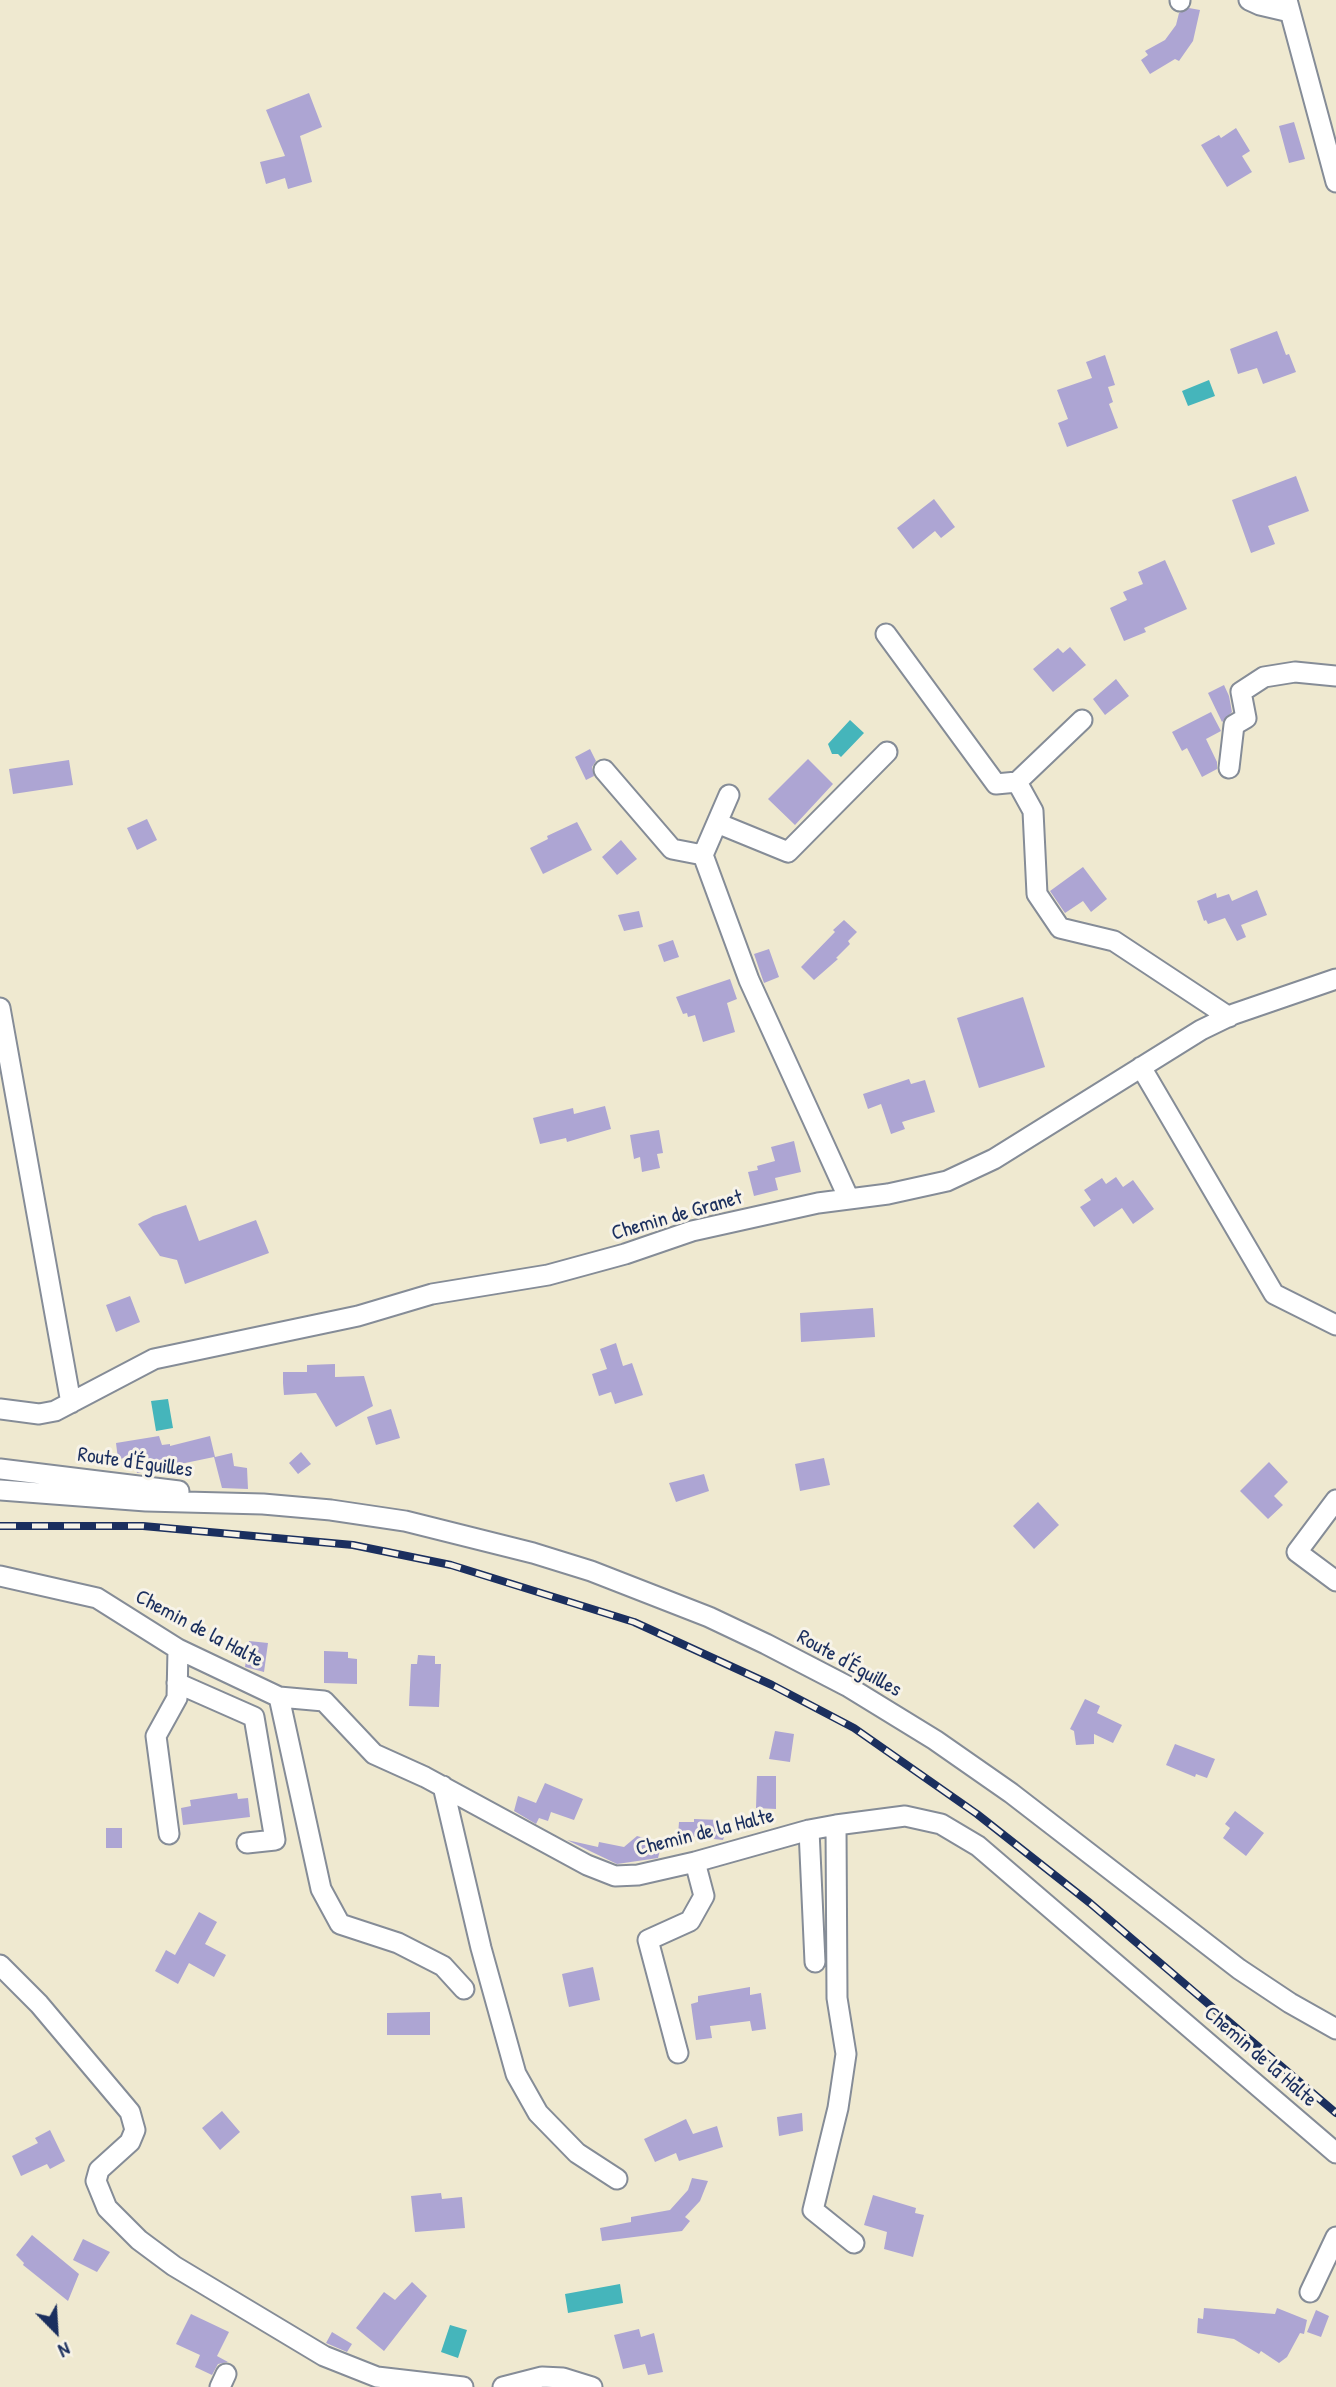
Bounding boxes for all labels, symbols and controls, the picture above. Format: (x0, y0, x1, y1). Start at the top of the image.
street label: Chemin de Granet (609, 1185, 745, 1247)
street label: Route d'Éguilles (76, 1442, 194, 1484)
street label: Chemin de la Halte (131, 1585, 267, 1673)
street label: Route d'Éguilles (792, 1625, 906, 1703)
street label: Chemin de la Halte (633, 1804, 777, 1862)
street label: Chemin de la Halte (1198, 2001, 1322, 2113)
north arrow (21, 2296, 91, 2366)
text: N (55, 2336, 74, 2364)

